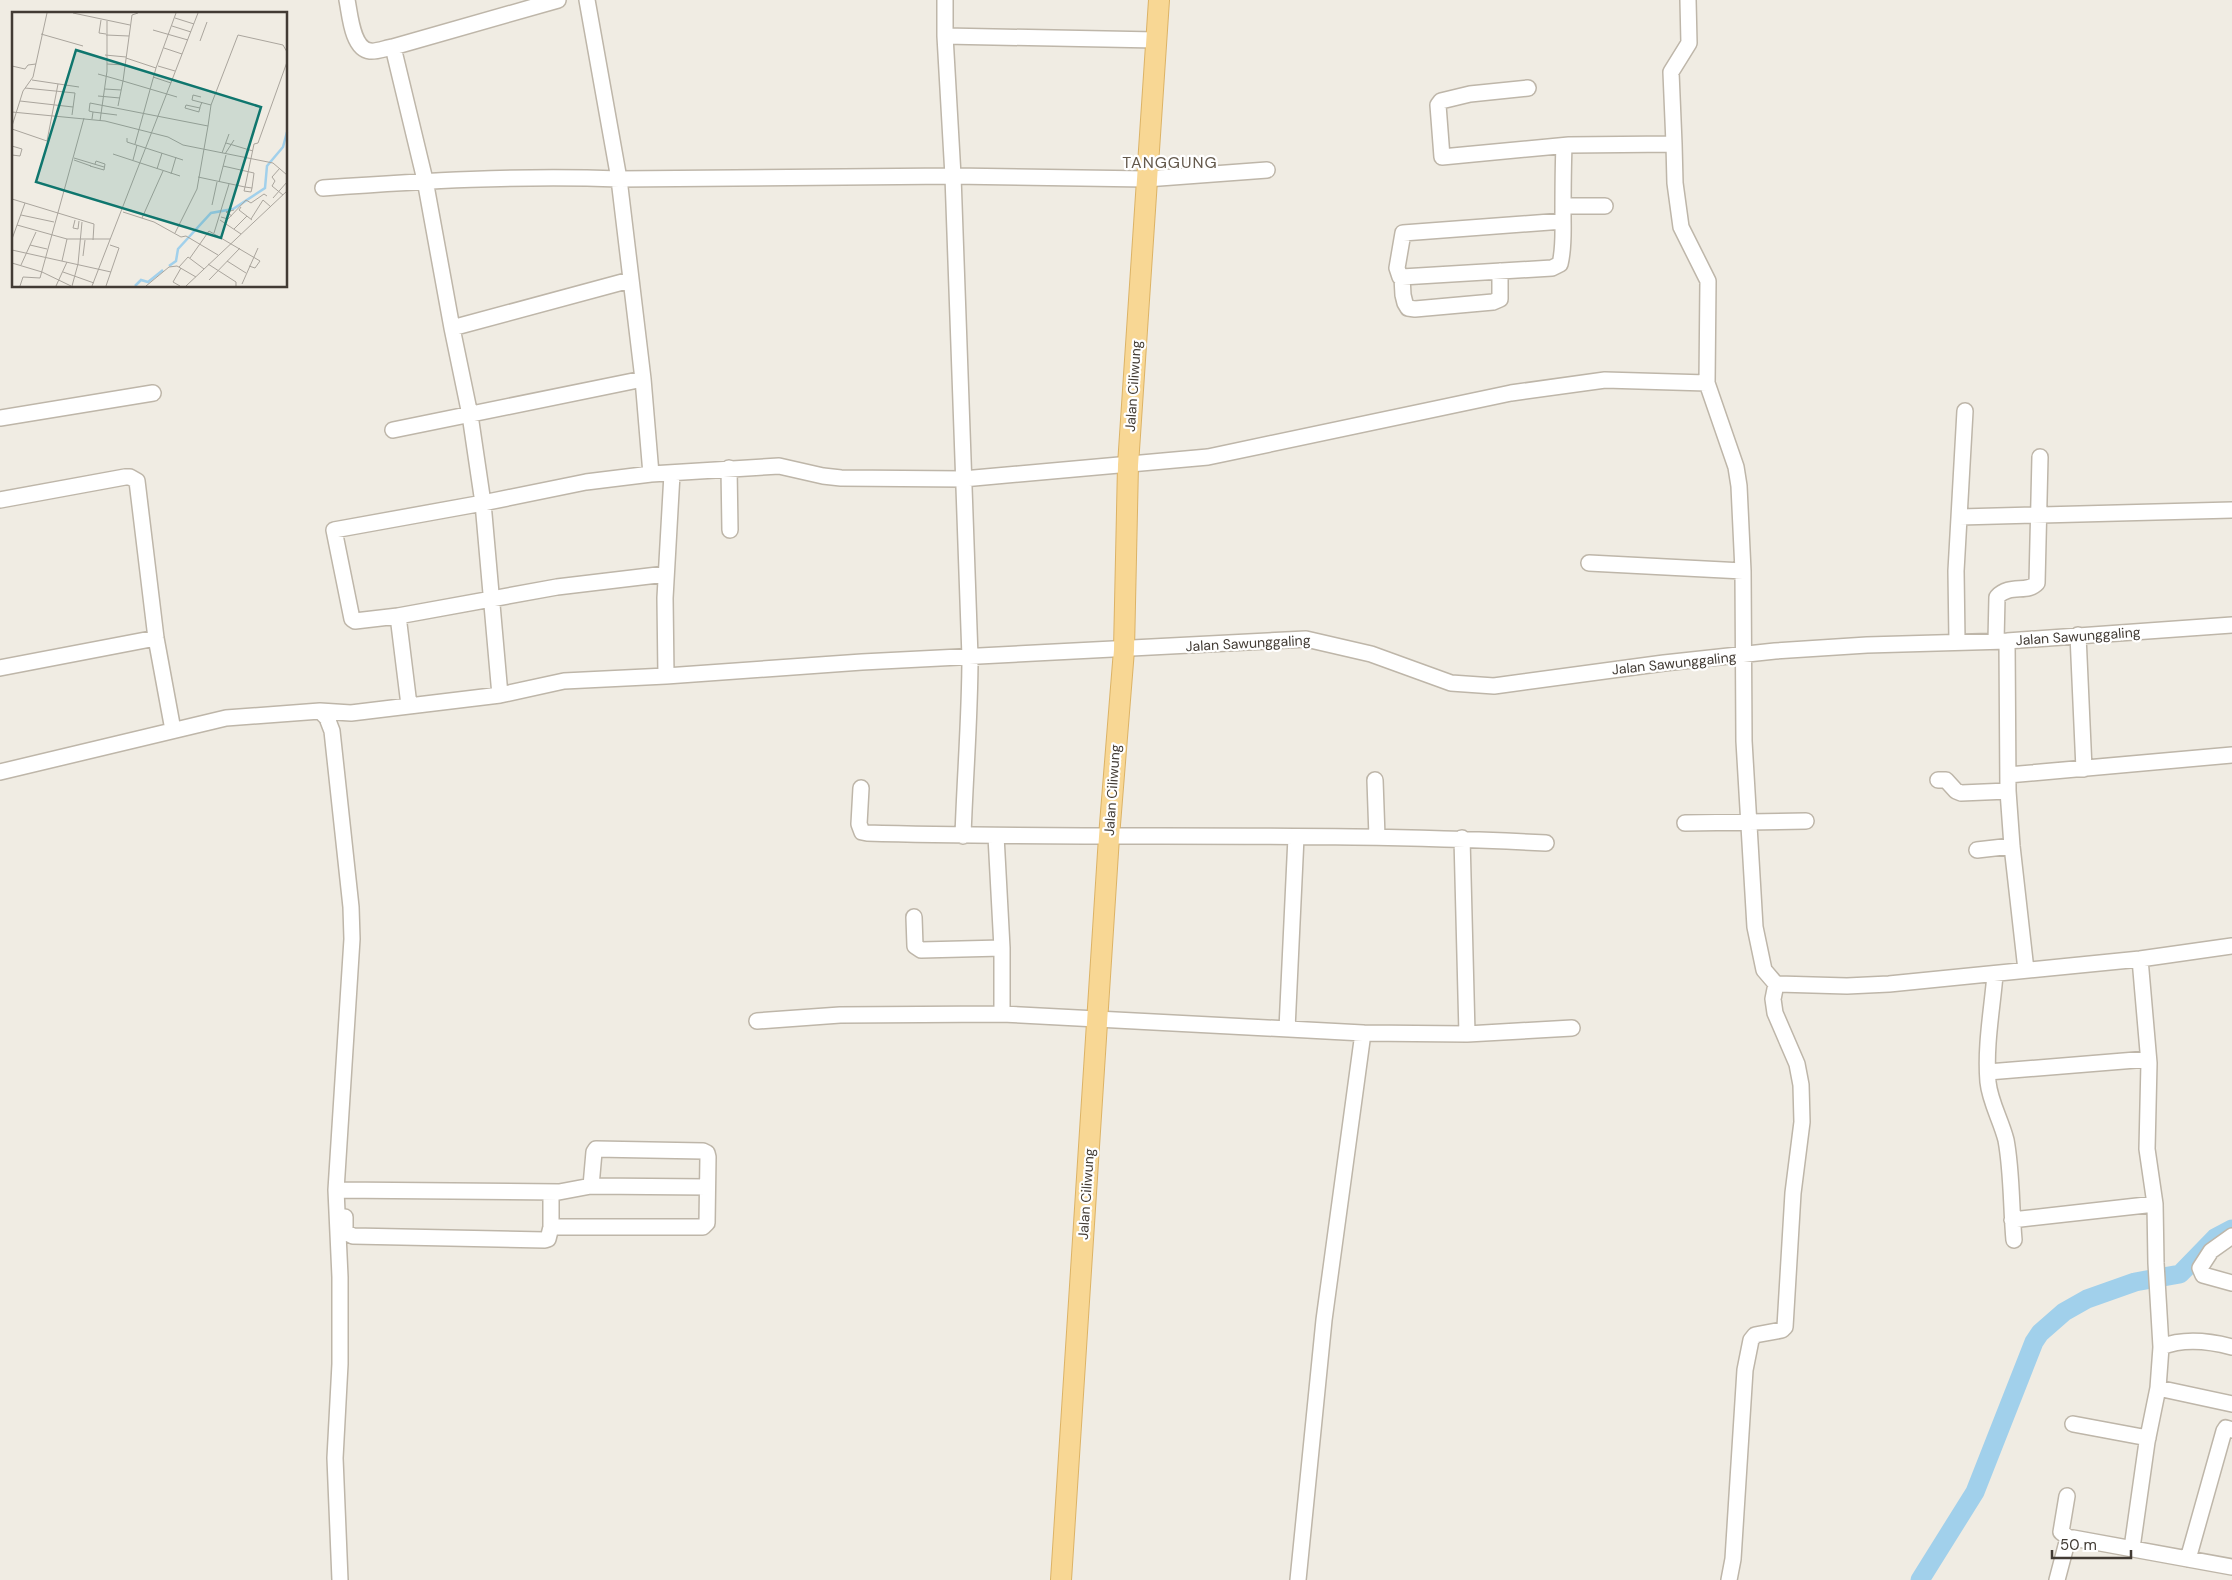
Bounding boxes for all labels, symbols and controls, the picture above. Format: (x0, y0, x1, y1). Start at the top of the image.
inset map (12, 12, 288, 288)
district label: TANGGUNG (1122, 152, 1218, 173)
street label: Jalan Ciliwung (1121, 340, 1145, 432)
street label: Jalan Sawunggaling (2015, 623, 2141, 649)
street label: Jalan Sawunggaling (1185, 631, 1311, 655)
street label: Jalan Sawunggaling (1611, 647, 1737, 678)
street label: Jalan Ciliwung (1100, 744, 1124, 836)
street label: Jalan Ciliwung (1074, 1148, 1098, 1240)
scale bar (2052, 1528, 2131, 1560)
text: 50 m (2060, 1535, 2097, 1555)

